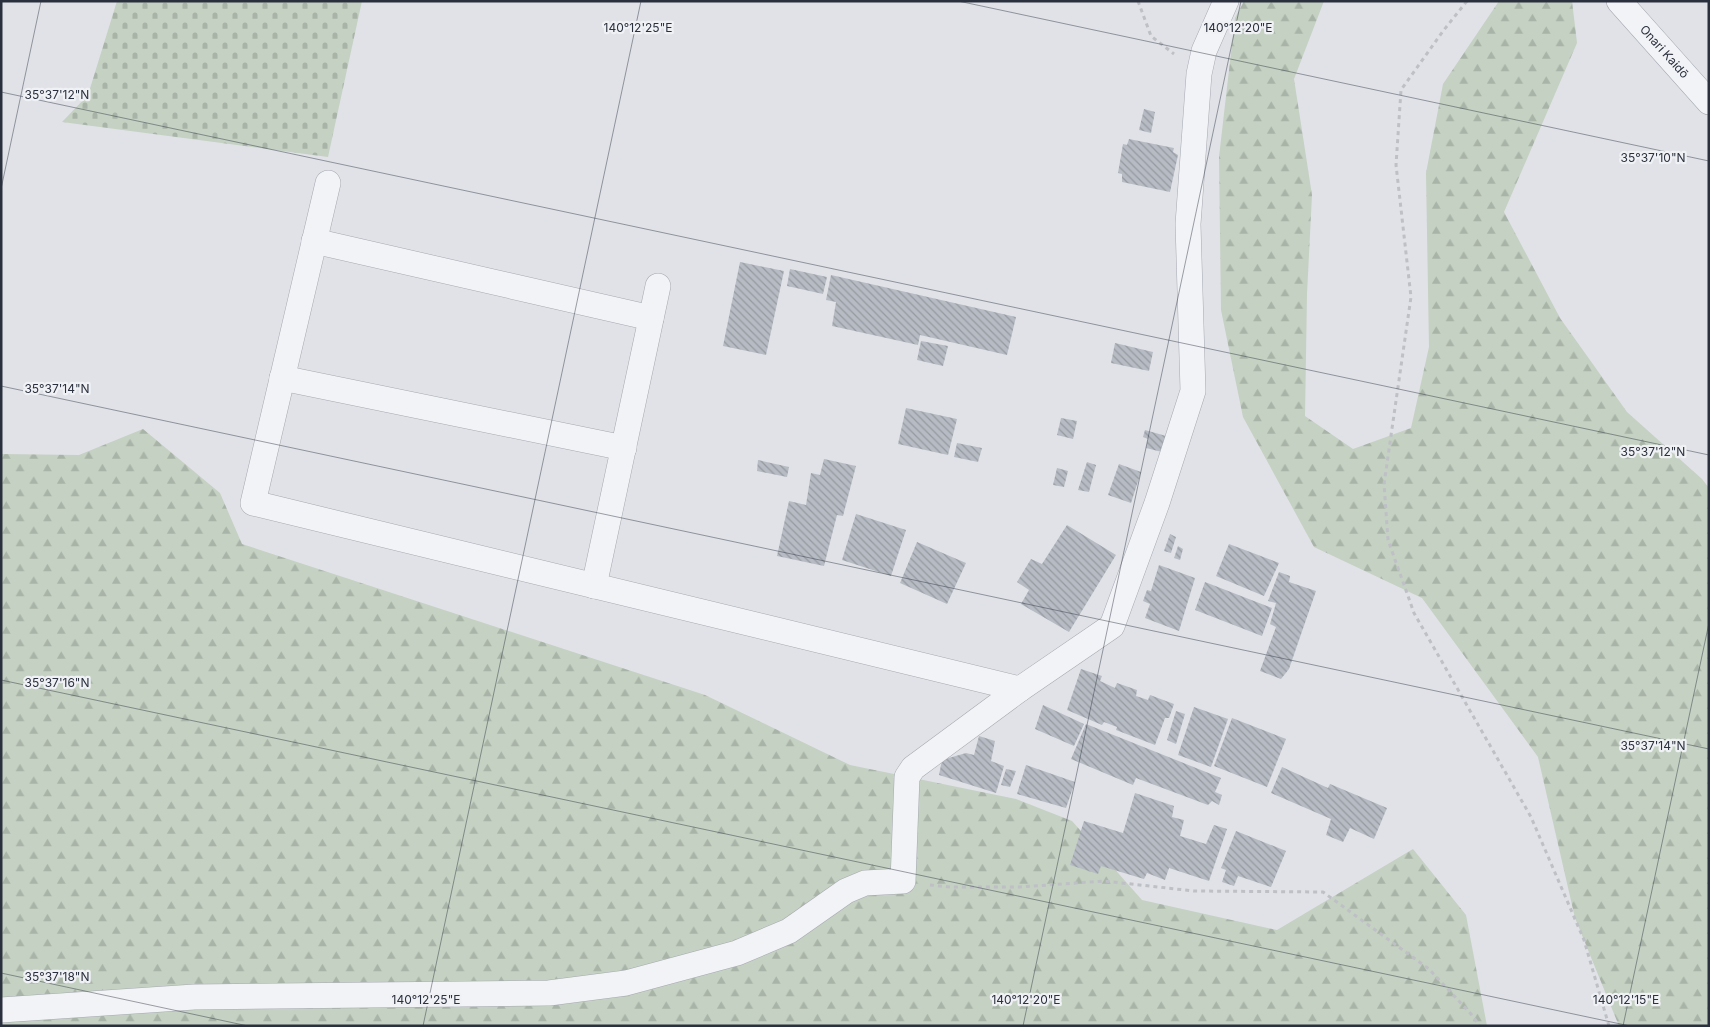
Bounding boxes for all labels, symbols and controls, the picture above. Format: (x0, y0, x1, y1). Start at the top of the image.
text: 140°12'25"E (604, 20, 672, 35)
text: 140°12'20"E (1203, 20, 1273, 35)
street label: Onari Kaidō (1637, 22, 1692, 81)
text: 35°37'12"N (25, 87, 89, 102)
text: 35°37'10"N (1620, 150, 1686, 165)
text: 35°37'14"N (24, 381, 90, 396)
text: 35°37'12"N (1621, 444, 1685, 459)
text: 35°37'16"N (25, 675, 89, 690)
text: 35°37'14"N (1620, 738, 1686, 753)
text: 35°37'18"N (25, 969, 89, 984)
text: 140°12'25"E (392, 992, 460, 1007)
text: 140°12'20"E (991, 992, 1061, 1007)
text: 140°12'15"E (1593, 992, 1659, 1007)

